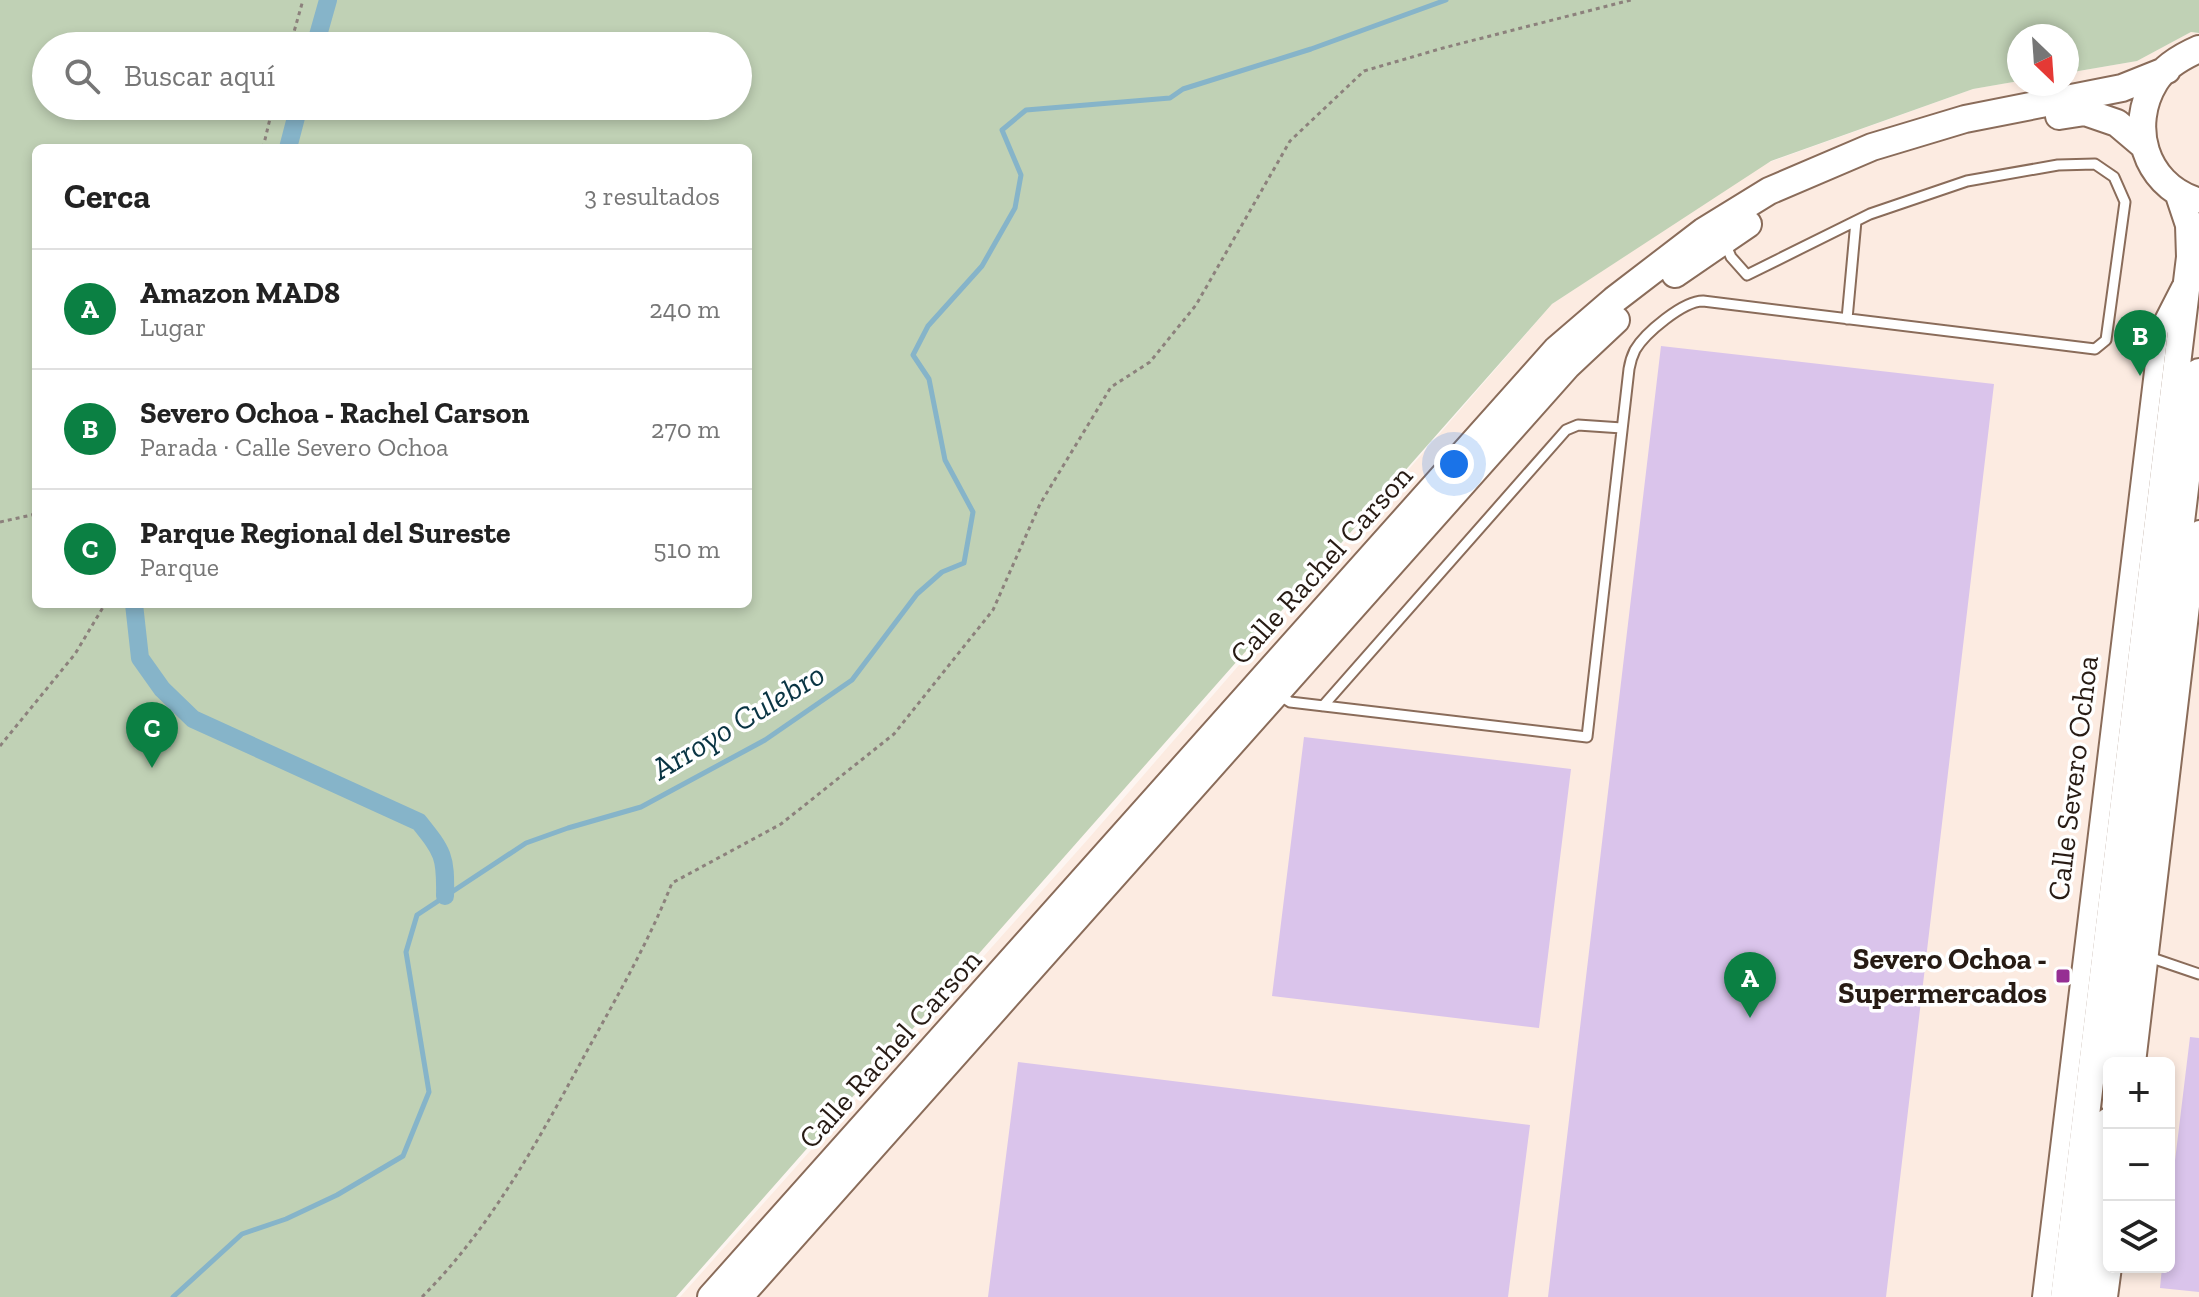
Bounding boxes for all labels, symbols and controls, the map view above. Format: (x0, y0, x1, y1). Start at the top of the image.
north arrow (2007, 24, 2079, 96)
search box (32, 32, 752, 120)
icon: search (60, 54, 104, 98)
text: Buscar aquí (124, 58, 275, 94)
text: Cerca (64, 176, 151, 217)
text: 3 resultados (584, 180, 720, 212)
text: Amazon MAD8 (140, 275, 340, 311)
text: A (81, 293, 99, 325)
text: 240 m (649, 293, 720, 325)
pin: B (2114, 310, 2166, 376)
text: Lugar (140, 311, 206, 343)
text: Severo Ochoa - Rachel Carson (140, 395, 529, 431)
text: B (82, 413, 98, 445)
text: 270 m (651, 413, 720, 445)
text: Parada · Calle Severo Ochoa (140, 431, 449, 463)
your location (1434, 444, 1474, 484)
street label: Calle Rachel Carson (1222, 458, 1420, 672)
text: Parque Regional del Sureste (140, 515, 511, 551)
text: C (82, 533, 98, 565)
text: 510 m (653, 533, 720, 565)
text: Parque (140, 551, 219, 583)
street label: Calle Severo Ochoa (2040, 654, 2106, 902)
water label: Arroyo Culebro (644, 655, 831, 788)
pin: C (126, 702, 178, 768)
place label: Severo Ochoa - Supermercados (1838, 941, 2047, 1011)
street label: Calle Rachel Carson (791, 942, 989, 1156)
pin: A (1724, 952, 1776, 1018)
marker: Severo Ochoa - Supermercados (2054, 967, 2072, 985)
map controls (2103, 1057, 2175, 1273)
button: + (2103, 1057, 2175, 1129)
button: − (2103, 1129, 2175, 1201)
button: layers (2103, 1201, 2175, 1273)

